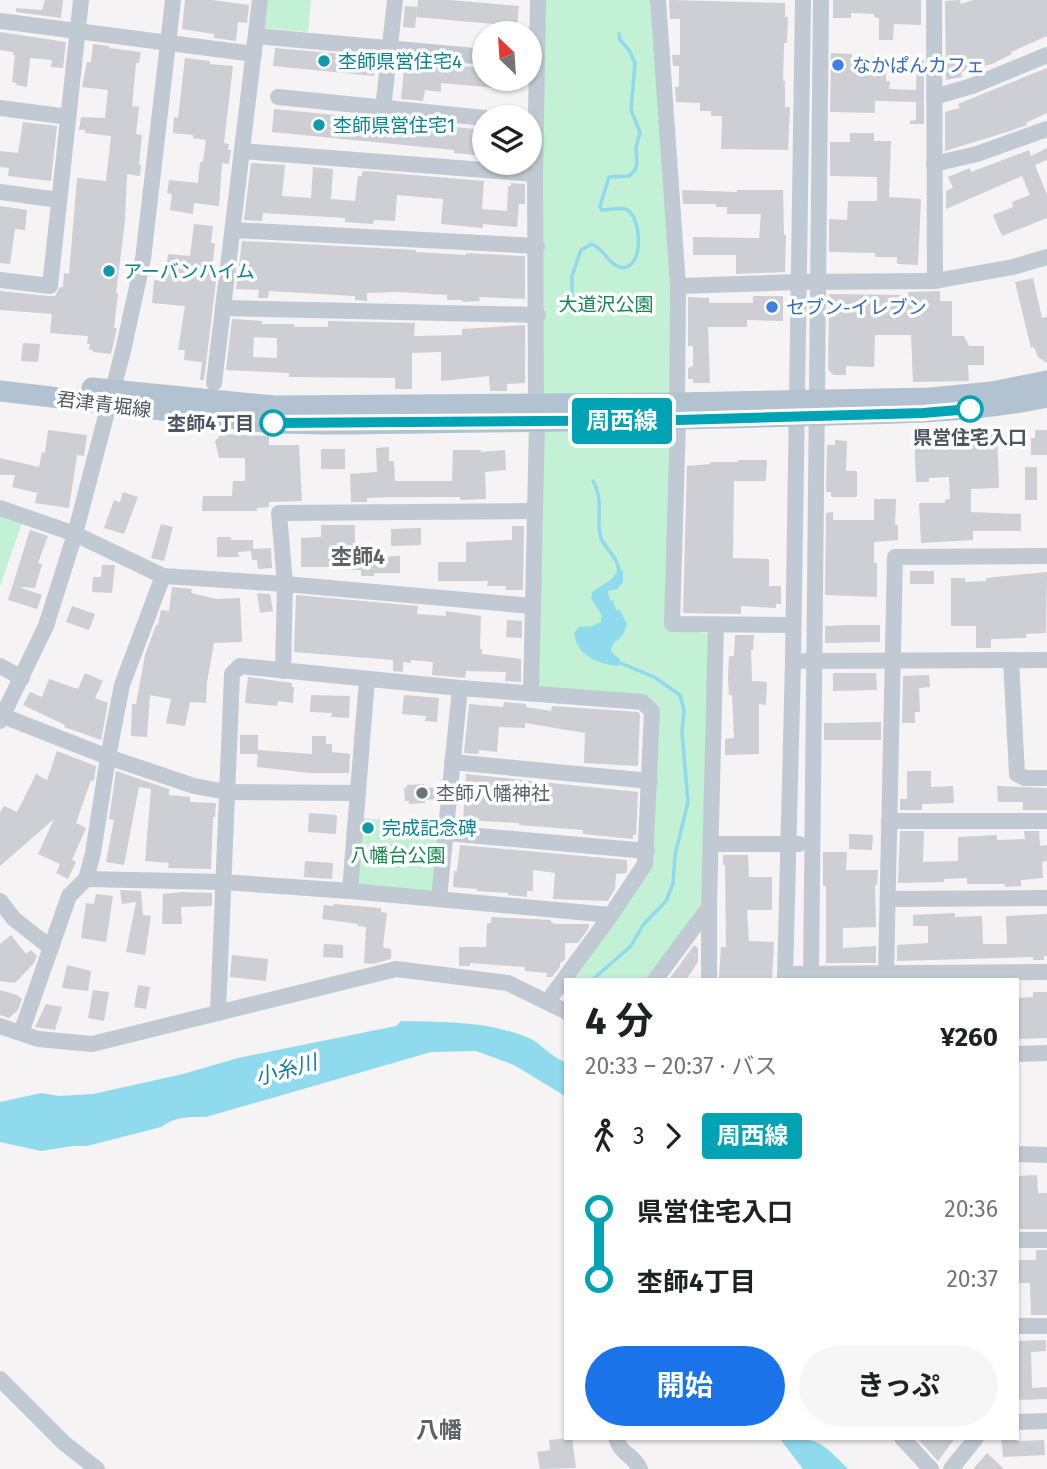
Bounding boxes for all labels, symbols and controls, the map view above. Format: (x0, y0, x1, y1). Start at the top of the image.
north arrow (472, 21, 542, 91)
map controls (472, 21, 542, 175)
place label: 杢師県営住宅4 (338, 50, 462, 73)
marker: 杢師県営住宅4 (316, 53, 332, 69)
place label: なかぱんカフェ (852, 54, 985, 77)
marker: なかぱんカフェ (830, 57, 846, 73)
button: layers (472, 105, 542, 175)
place label: 杢師県営住宅1 (333, 114, 455, 137)
marker: 杢師県営住宅1 (311, 117, 327, 133)
place label: アーバンハイム (123, 260, 255, 283)
marker: アーバンハイム (101, 263, 117, 279)
park label: 大道沢公園 (558, 293, 654, 316)
place label: セブン-イレブン (786, 296, 927, 319)
marker: セブン-イレブン (764, 299, 780, 315)
street label: 君津青堀線 (55, 387, 152, 422)
marker: 県営住宅入口 (957, 396, 983, 422)
line badge: 周西線 (582, 398, 662, 444)
text: 周西線 (586, 407, 658, 435)
marker: 杢師4丁目 (260, 410, 286, 436)
place label: 杢師4丁目 (167, 412, 254, 435)
place label: 県営住宅入口 (913, 426, 1027, 449)
district label: 杢師4 (331, 544, 385, 570)
place label: 杢師八幡神社 (436, 782, 550, 805)
marker: 杢師八幡神社 (414, 785, 430, 801)
place label: 完成記念碑 (382, 817, 477, 840)
marker: 完成記念碑 (360, 820, 376, 836)
park label: 八幡台公園 (350, 844, 446, 867)
text: 4 分 (585, 998, 653, 1044)
text: ¥260 (940, 1022, 998, 1053)
water label: 小糸川 (252, 1049, 322, 1091)
text: 20:33 – 20:37 · バス (585, 1052, 777, 1080)
icon: walk (585, 1117, 623, 1155)
icon: forward (654, 1117, 692, 1155)
text: 3 (633, 1122, 644, 1150)
text: 周西線 (716, 1122, 788, 1150)
text: 20:36 (944, 1195, 998, 1223)
text: 県営住宅入口 (637, 1197, 793, 1228)
text: 20:37 (946, 1265, 998, 1293)
text: 杢師4丁目 (637, 1267, 756, 1298)
button: 開始 (585, 1346, 785, 1426)
button: きっぷ (799, 1346, 998, 1426)
district label: 八幡 (416, 1416, 462, 1444)

